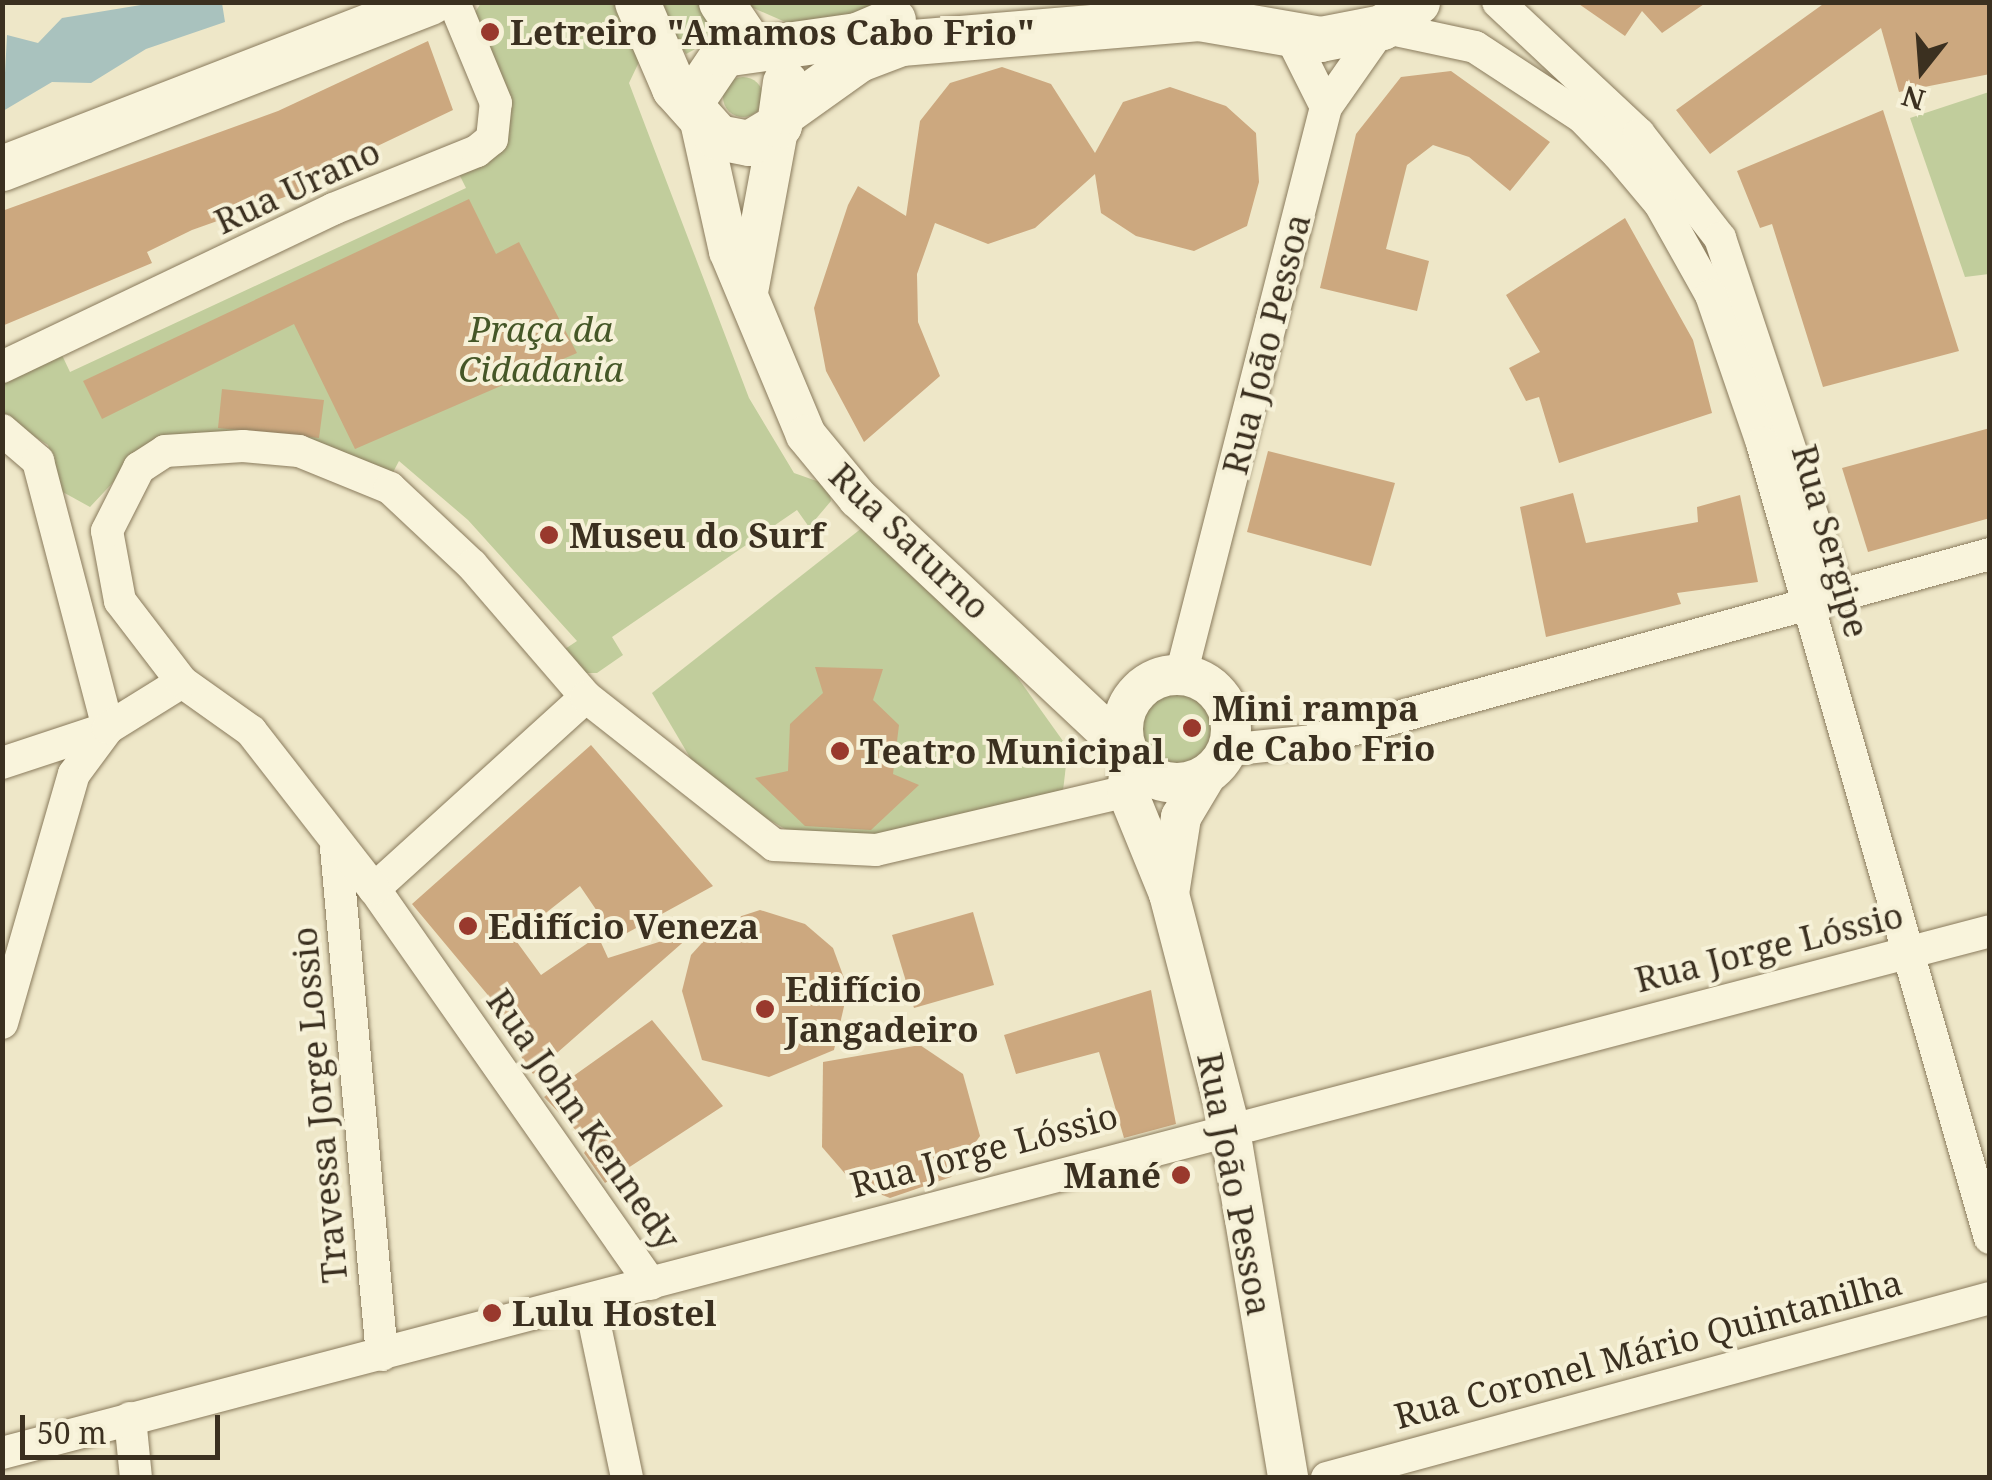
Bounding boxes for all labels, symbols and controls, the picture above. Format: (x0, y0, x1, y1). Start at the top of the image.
place label: Letreiro "Amamos Cabo Frio" (510, 11, 1035, 53)
north arrow (1872, 20, 1972, 120)
marker: Letreiro "Amamos Cabo Frio" (479, 21, 501, 43)
text: N (1897, 77, 1929, 120)
street label: Rua Urano (208, 129, 386, 243)
street label: Rua João Pessoa (1213, 209, 1319, 479)
park label: Praça da Cidadania (458, 308, 624, 390)
street label: Rua Sergipe (1783, 440, 1879, 642)
street label: Rua Saturno (821, 454, 999, 628)
place label: Museu do Surf (569, 514, 824, 556)
marker: Museu do Surf (538, 524, 560, 546)
place label: Mini rampa de Cabo Frio (1212, 687, 1435, 769)
marker: Mini rampa de Cabo Frio (1181, 717, 1203, 739)
place label: Teatro Municipal (860, 730, 1165, 772)
marker: Teatro Municipal (829, 740, 851, 762)
street label: Rua Jorge Lóssio (1631, 893, 1907, 1001)
place label: Edifício Veneza (488, 905, 759, 947)
marker: Edifício Veneza (457, 915, 479, 937)
street label: Travessa Jorge Lossio (283, 925, 355, 1285)
place label: Edifício Jangadeiro (785, 968, 979, 1050)
street label: Rua John Kennedy (478, 981, 690, 1257)
marker: Edifício Jangadeiro (754, 998, 776, 1020)
street label: Rua João Pessoa (1189, 1049, 1281, 1319)
street label: Rua Jorge Lóssio (846, 1094, 1122, 1206)
place label: Mané (1063, 1154, 1161, 1196)
marker: Mané (1170, 1164, 1192, 1186)
street label: Rua Coronel Mário Quintanilha (1390, 1261, 1906, 1437)
place label: Lulu Hostel (512, 1292, 717, 1334)
marker: Lulu Hostel (481, 1302, 503, 1324)
scale bar (25, 1395, 225, 1457)
text: 50 m (37, 1412, 107, 1453)

